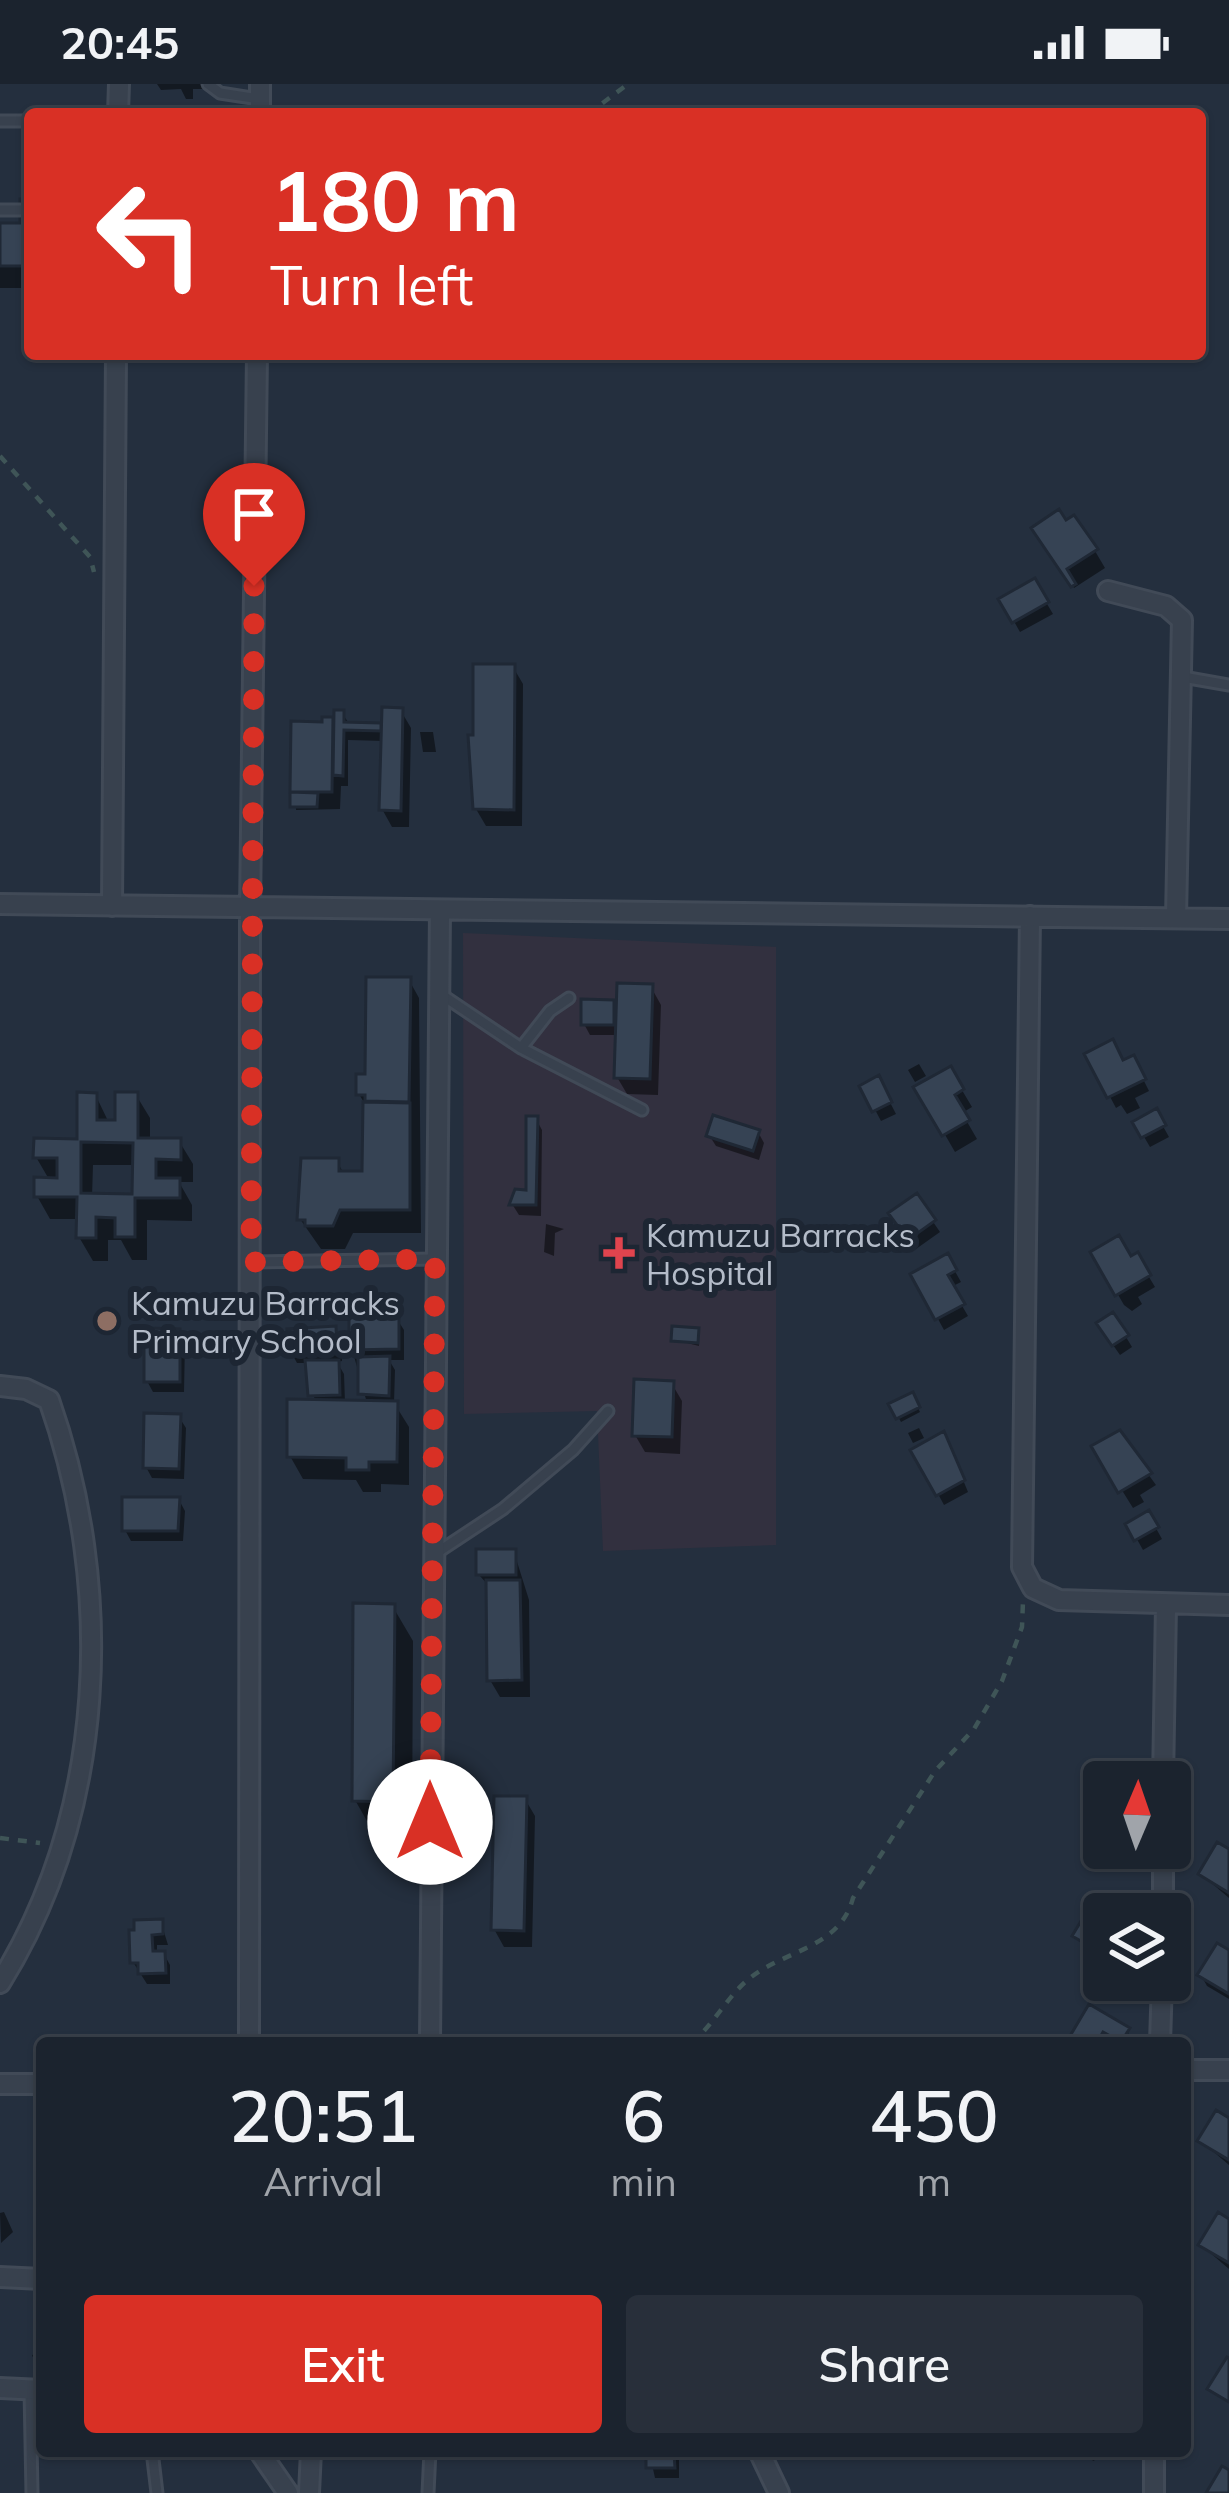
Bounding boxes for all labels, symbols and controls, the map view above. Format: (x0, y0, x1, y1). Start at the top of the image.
text: 20:45 (60, 14, 179, 70)
text: 180 m (270, 147, 520, 252)
icon: left (72, 156, 228, 312)
text: Turn left (270, 251, 473, 319)
pin (203, 463, 305, 586)
icon: arrive (221, 481, 287, 547)
place label: Kamuzu Barracks Hospital (646, 1214, 915, 1293)
marker: Kamuzu Barracks Hospital (603, 1237, 635, 1269)
place label: Kamuzu Barracks Primary School (131, 1282, 400, 1361)
marker: Kamuzu Barracks Primary School (94, 1308, 120, 1334)
position arrow (367, 1759, 493, 1885)
north arrow (1083, 1761, 1191, 1869)
map controls (1083, 1761, 1191, 2001)
button: layers (1083, 1893, 1191, 2001)
text: 20:51 (228, 2070, 418, 2160)
text: 6 (622, 2070, 665, 2160)
text: 450 (869, 2070, 999, 2160)
text: Arrival (264, 2157, 383, 2206)
text: min (610, 2157, 677, 2206)
text: m (917, 2157, 951, 2206)
button: Exit (84, 2295, 602, 2433)
button: Share (626, 2295, 1143, 2433)

